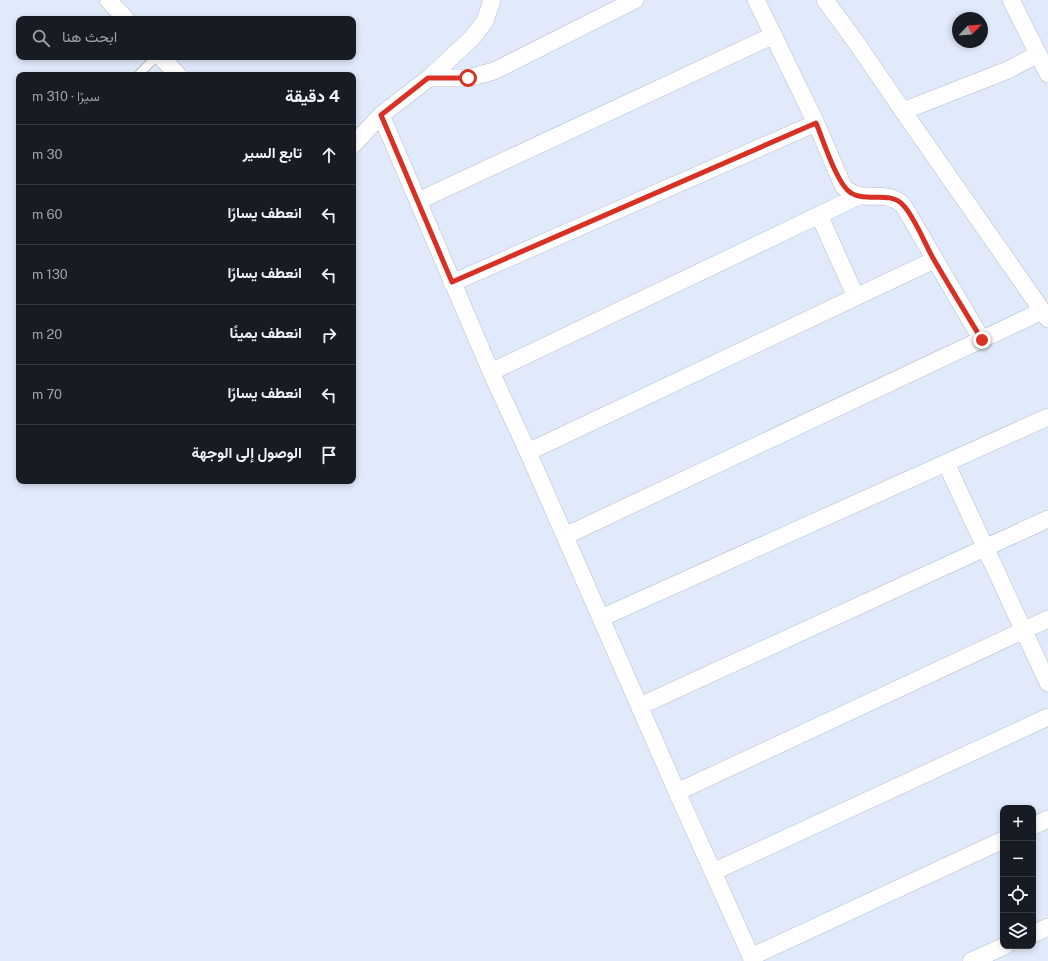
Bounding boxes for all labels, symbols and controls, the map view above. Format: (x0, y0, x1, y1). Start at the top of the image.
north arrow (952, 12, 988, 48)
search box (16, 16, 356, 60)
icon: search (30, 27, 52, 49)
text: ابحث هنا (62, 28, 117, 45)
route start (459, 69, 477, 87)
text: 4 دقيقة (285, 86, 340, 106)
text: سيرًا · 310 m (32, 89, 100, 104)
text: تابع السير (243, 144, 302, 161)
icon: ahead (318, 144, 340, 166)
text: 30 m (32, 147, 62, 162)
text: انعطف يسارًا (228, 204, 302, 221)
icon: left (318, 204, 340, 226)
text: 60 m (32, 207, 62, 222)
text: انعطف يسارًا (228, 264, 302, 281)
icon: left (318, 264, 340, 286)
text: 130 m (32, 267, 68, 282)
text: انعطف يمينًا (229, 324, 302, 341)
icon: right (318, 324, 340, 346)
text: 20 m (32, 327, 62, 342)
route end (973, 331, 991, 349)
text: انعطف يسارًا (228, 384, 302, 401)
icon: left (318, 384, 340, 406)
text: 70 m (32, 387, 62, 402)
text: الوصول إلى الوجهة (192, 444, 302, 461)
icon: arrive (318, 444, 340, 466)
map controls (1000, 805, 1036, 949)
button: + (1000, 805, 1036, 841)
button: − (1000, 841, 1036, 877)
button: locate (1000, 877, 1036, 913)
button: layers (1000, 913, 1036, 949)

